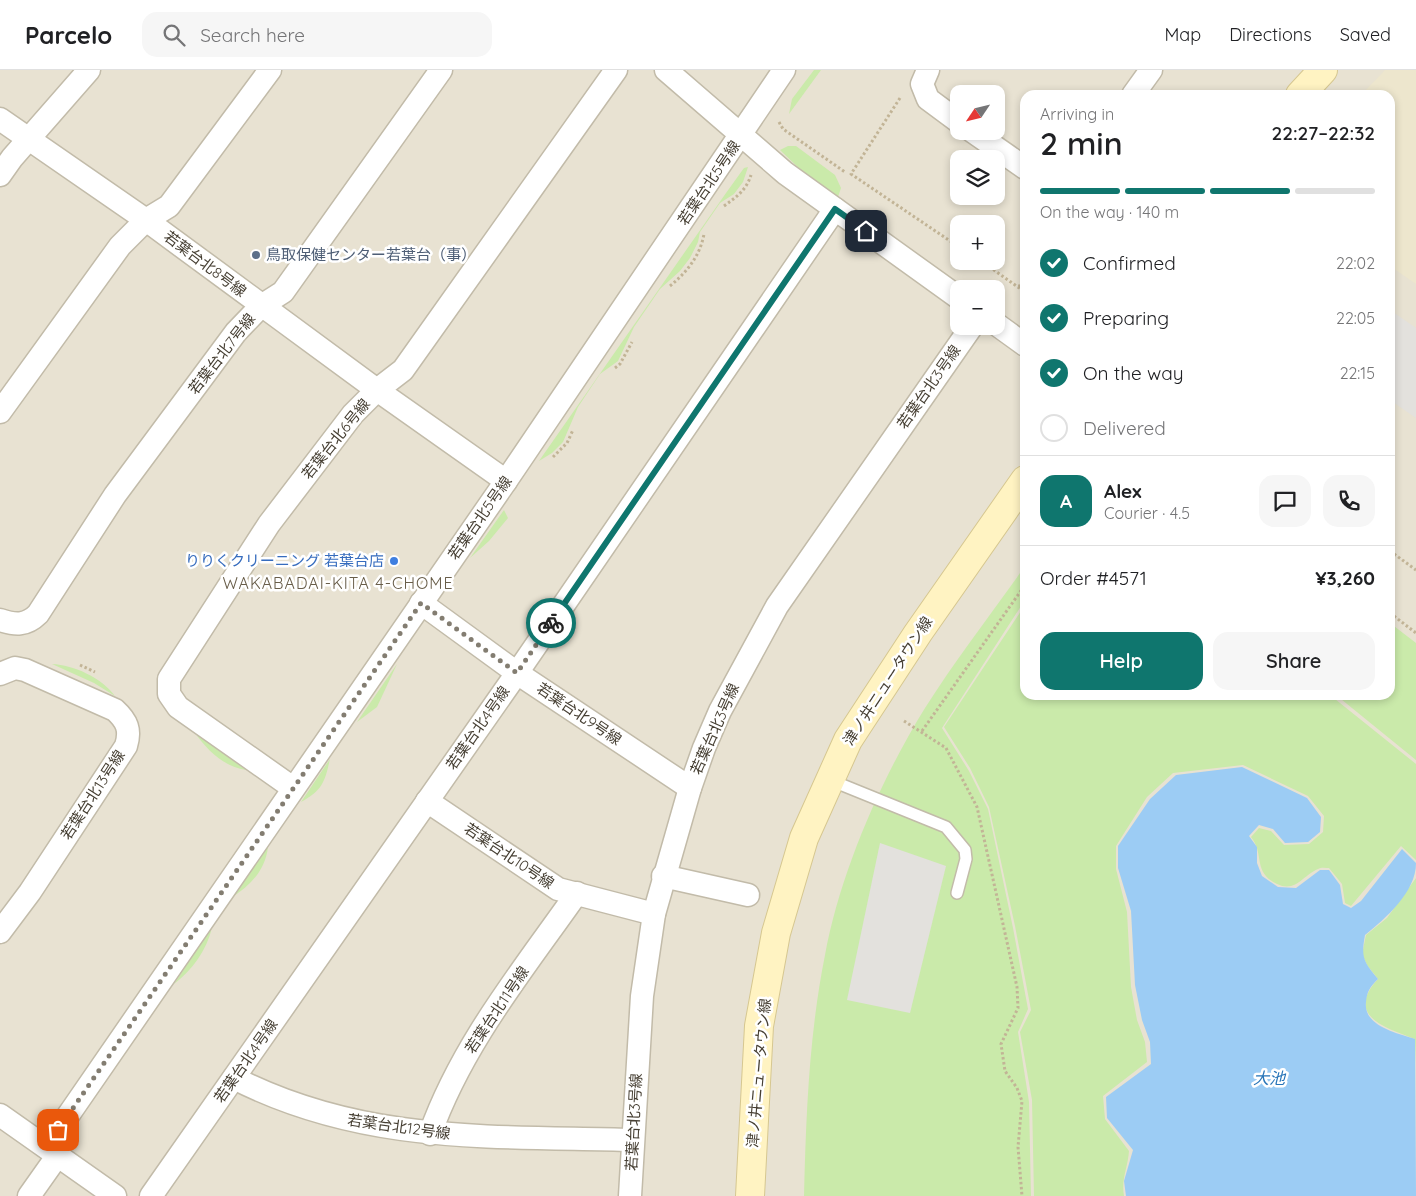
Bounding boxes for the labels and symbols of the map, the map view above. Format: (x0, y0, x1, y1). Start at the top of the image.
north arrow (950, 85, 1005, 140)
street label: 若葉台北5号線 (673, 137, 744, 229)
pin (845, 210, 887, 252)
street label: 若葉台北8号線 (160, 226, 250, 301)
place label: 鳥取保健センター若葉台（事） (266, 245, 476, 264)
marker: 鳥取保健センター若葉台（事） (250, 249, 262, 261)
street label: 若葉台北7号線 (184, 309, 259, 398)
street label: 若葉台北3号線 (893, 341, 964, 432)
street label: 若葉台北6号線 (297, 395, 374, 483)
street label: 若葉台北5号線 (444, 472, 516, 563)
place label: りりくクリーニング 若葉台店 (185, 551, 384, 570)
marker: りりくクリーニング 若葉台店 (388, 555, 400, 567)
district label: WAKABADAI-KITA 4-CHOME (223, 573, 454, 593)
courier (526, 598, 576, 648)
street label: 津ノ井ニュータウン線 (839, 613, 936, 749)
street label: 若葉台北9号線 (533, 678, 625, 749)
street label: 若葉台北3号線 (686, 680, 743, 777)
street label: 若葉台北4号線 (442, 682, 513, 773)
street label: 若葉台北13号線 (56, 746, 129, 843)
street label: 若葉台北10号線 (461, 818, 558, 893)
street label: 若葉台北11号線 (460, 962, 533, 1057)
street label: 津ノ井ニュータウン線 (743, 997, 775, 1149)
street label: 若葉台北4号線 (210, 1015, 281, 1106)
water label: 大池 (1253, 1068, 1287, 1088)
street label: 若葉台北3号線 (621, 1073, 646, 1171)
pin (37, 1109, 79, 1151)
street label: 若葉台北12号線 (346, 1110, 452, 1143)

